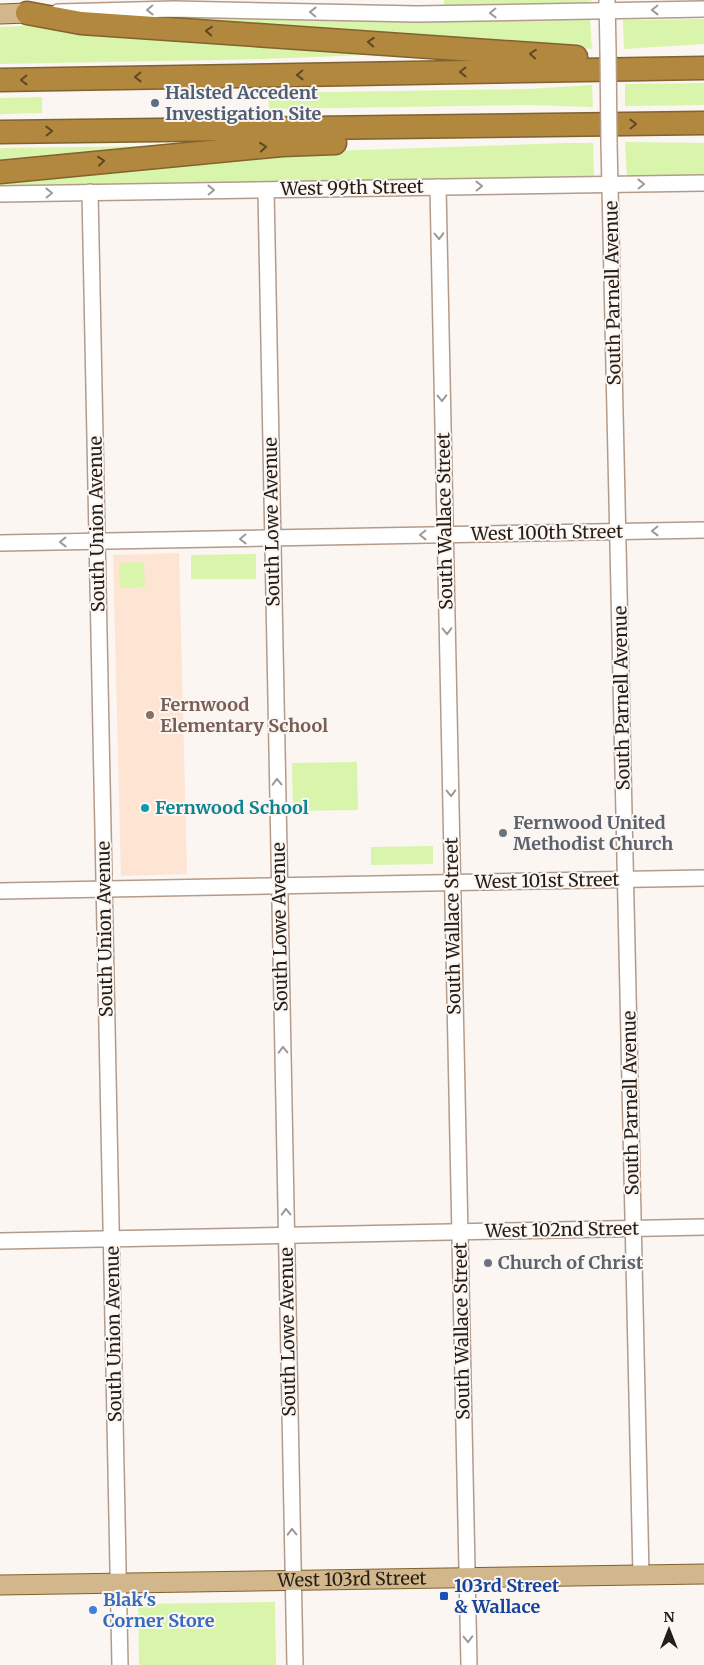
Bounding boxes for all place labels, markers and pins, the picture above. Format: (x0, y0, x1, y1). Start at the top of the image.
place label: Halsted Accedent Investigation Site (165, 81, 322, 125)
marker: Halsted Accedent Investigation Site (149, 97, 161, 109)
place label: Fernwood Elementary School (160, 693, 328, 737)
marker: Fernwood Elementary School (144, 709, 156, 721)
place label: Fernwood School (155, 796, 309, 819)
marker: Fernwood School (139, 802, 151, 814)
place label: Fernwood United Methodist Church (513, 811, 673, 855)
marker: Fernwood United Methodist Church (497, 827, 509, 839)
place label: Church of Christ (498, 1251, 644, 1274)
marker: Church of Christ (482, 1257, 494, 1269)
place label: 103rd Street & Wallace (454, 1574, 560, 1618)
place label: Blak's Corner Store (103, 1588, 215, 1632)
marker: 103rd Street & Wallace (438, 1590, 450, 1602)
marker: Blak's Corner Store (87, 1604, 99, 1616)

